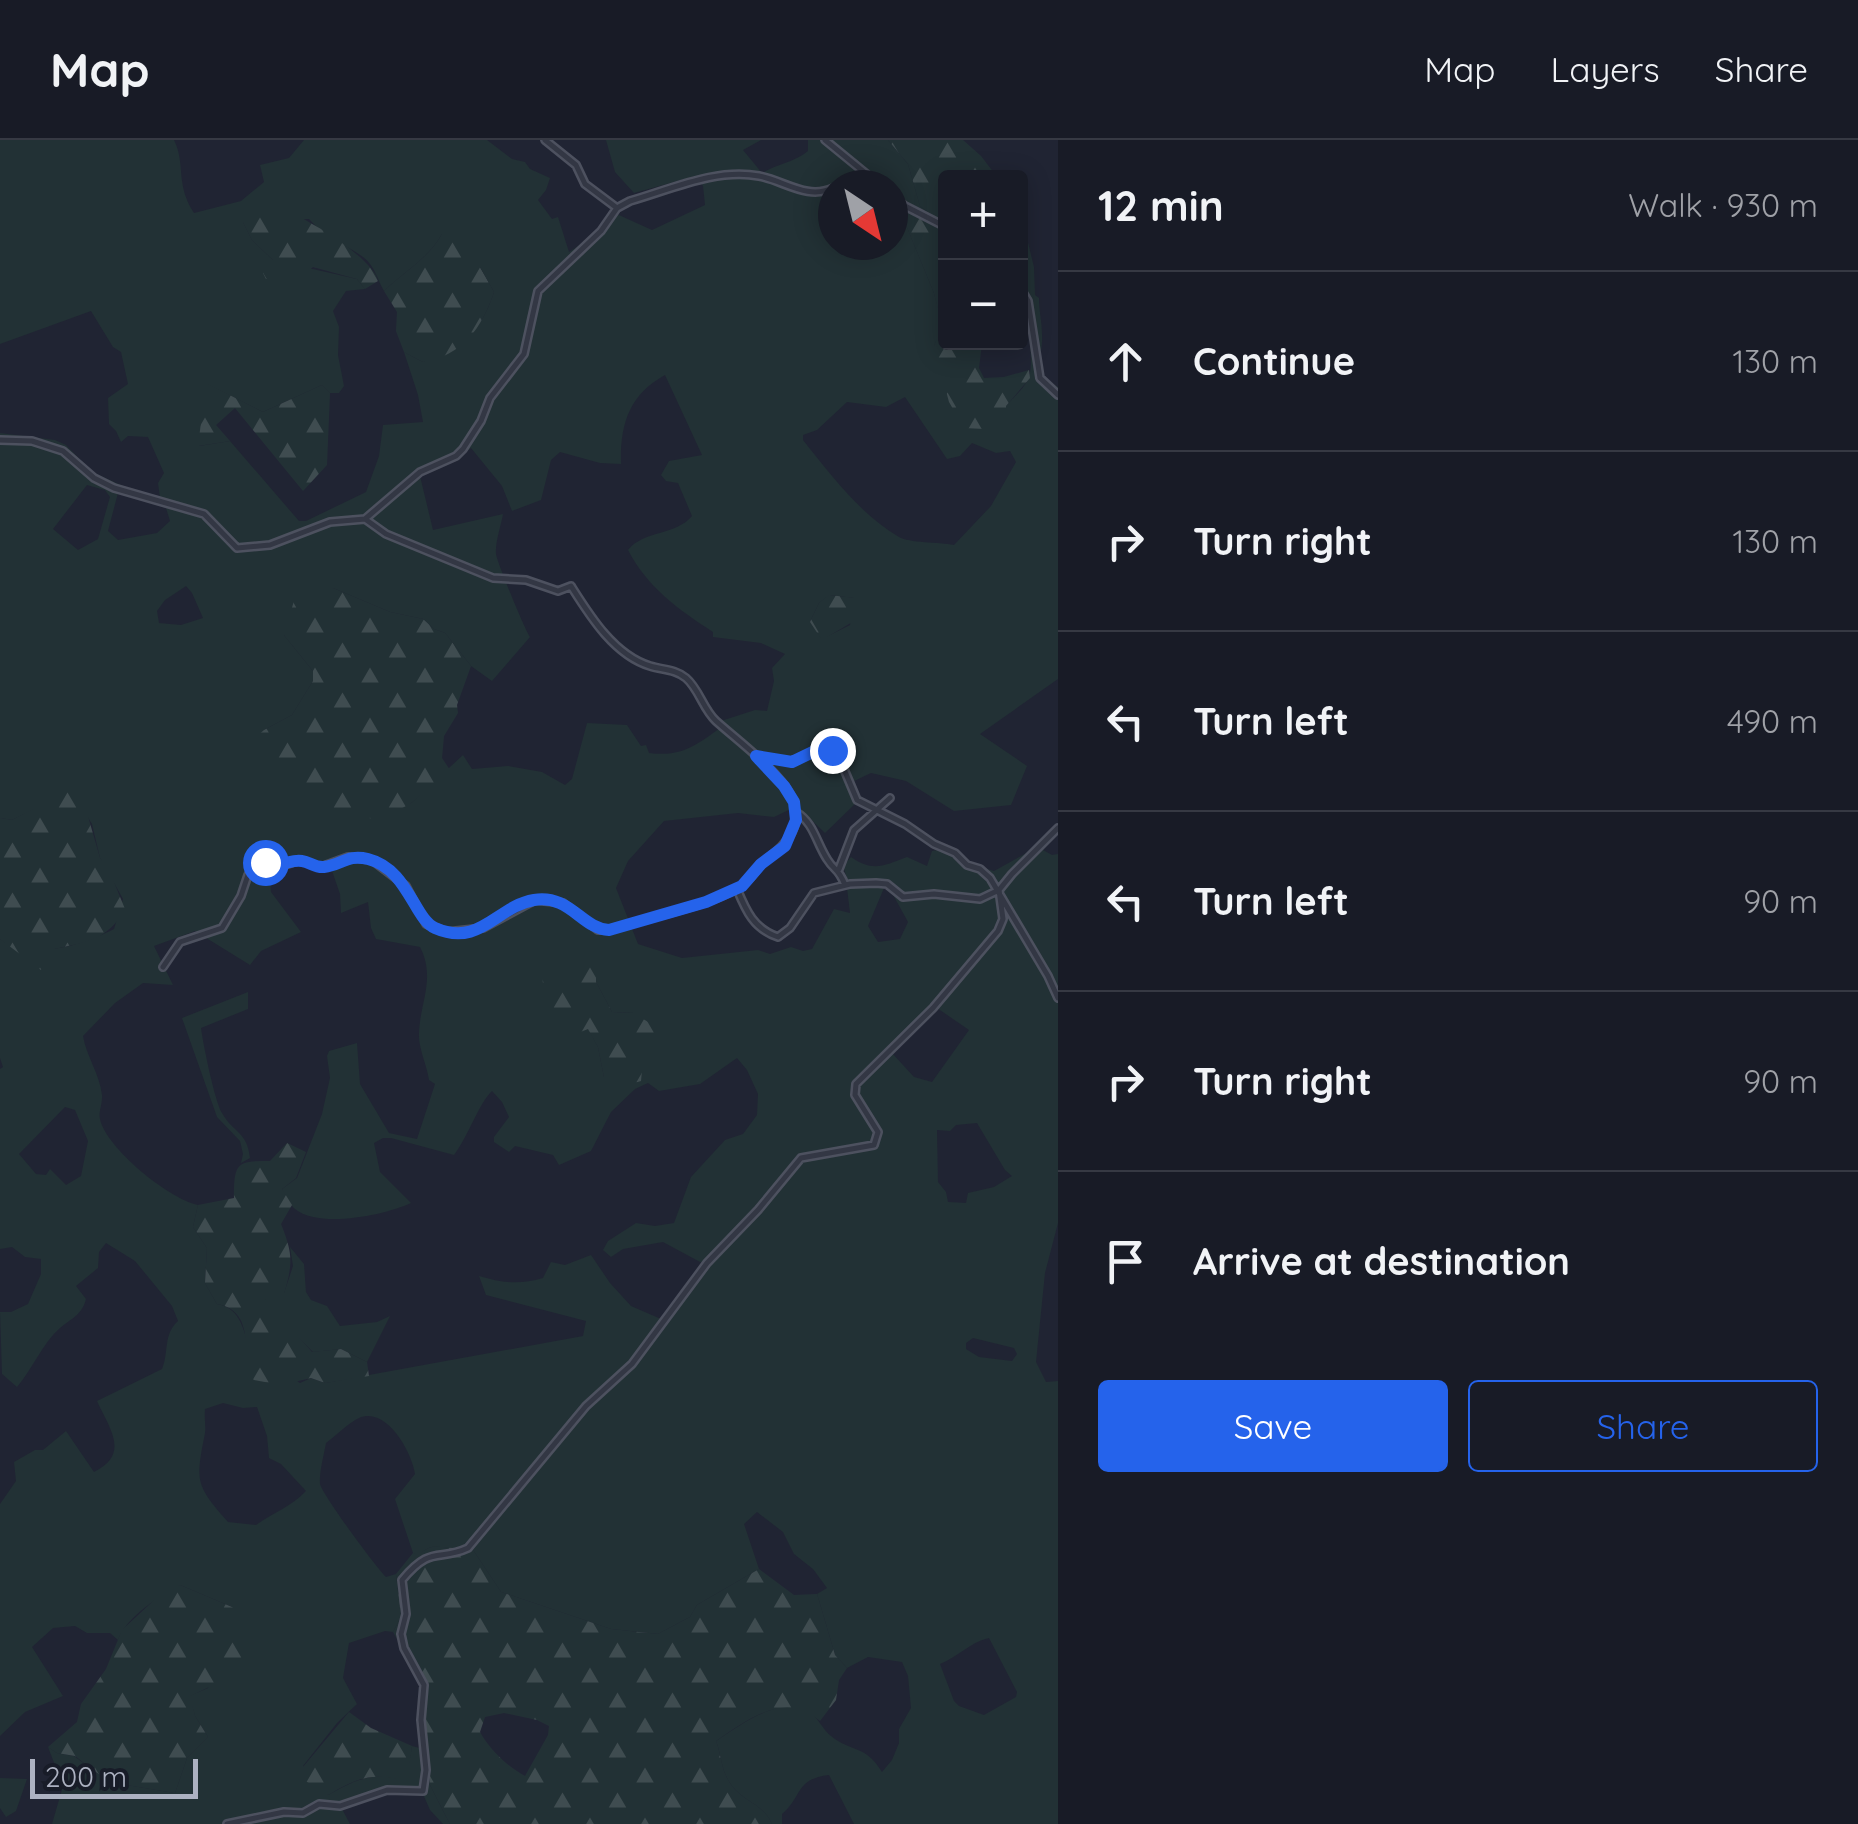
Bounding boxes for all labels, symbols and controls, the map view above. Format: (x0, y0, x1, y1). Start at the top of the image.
text: Map (50, 39, 150, 99)
text: Map (1424, 47, 1496, 91)
text: Layers (1551, 47, 1660, 91)
text: Share (1715, 47, 1808, 91)
north arrow (818, 170, 908, 260)
map controls (938, 170, 1028, 350)
button: + (938, 170, 1028, 260)
text: 12 min (1098, 179, 1224, 232)
text: Walk · 930 m (1628, 185, 1818, 225)
button: − (938, 260, 1028, 350)
icon: ahead (1098, 334, 1153, 389)
text: Continue (1193, 337, 1355, 385)
text: 130 m (1732, 341, 1818, 381)
icon: right (1098, 514, 1153, 569)
text: Turn right (1193, 517, 1372, 565)
text: 130 m (1732, 521, 1818, 561)
icon: left (1098, 694, 1153, 749)
text: Turn left (1193, 697, 1349, 745)
text: 490 m (1727, 701, 1818, 741)
route end (810, 728, 856, 774)
route start (243, 840, 289, 886)
icon: left (1098, 874, 1153, 929)
text: Turn left (1193, 877, 1349, 925)
text: 90 m (1743, 881, 1818, 921)
icon: right (1098, 1054, 1153, 1109)
text: Turn right (1193, 1057, 1372, 1105)
text: 90 m (1743, 1061, 1818, 1101)
icon: arrive (1098, 1234, 1153, 1289)
text: Arrive at destination (1193, 1237, 1570, 1285)
button: Save (1098, 1380, 1448, 1472)
button: Share (1468, 1380, 1818, 1472)
scale bar (30, 1754, 198, 1798)
text: 200 m (45, 1759, 127, 1794)

